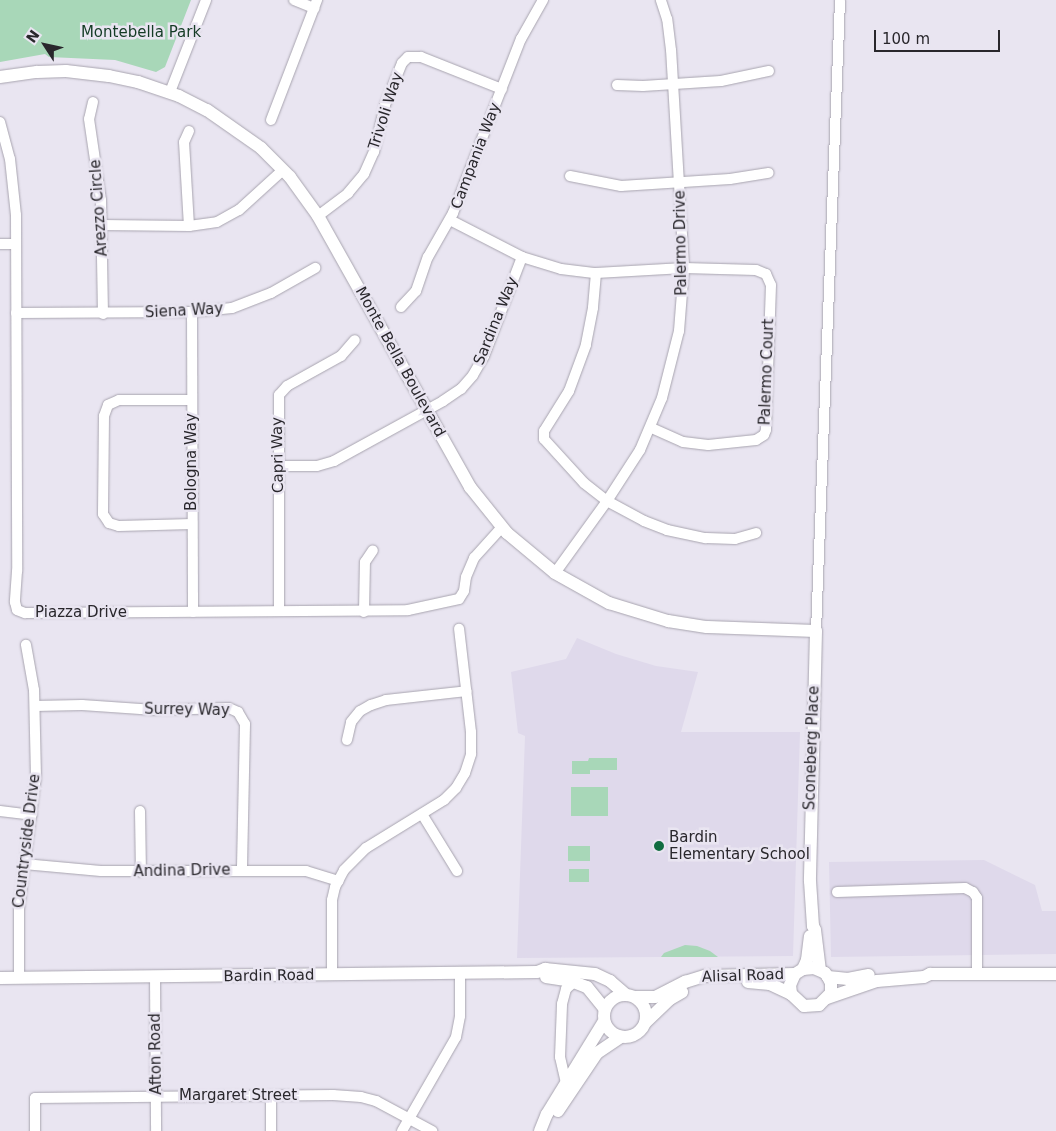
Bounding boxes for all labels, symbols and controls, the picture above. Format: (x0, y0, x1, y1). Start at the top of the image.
north arrow (20, 20, 70, 70)
scale bar (876, 20, 1002, 52)
park label: Montebella Park (81, 24, 201, 42)
text: N (23, 27, 43, 46)
text: 100 m (882, 30, 930, 48)
street label: Trivoli Way (365, 70, 407, 152)
street label: Campania Way (447, 100, 505, 212)
street label: Arezzo Circle (87, 159, 111, 257)
street label: Palermo Drive (671, 190, 691, 296)
street label: Sardina Way (470, 274, 522, 368)
street label: Monte Bella Boulevard (351, 284, 449, 440)
street label: Siena Way (144, 300, 224, 322)
street label: Palermo Court (756, 318, 778, 426)
street label: Bologna Way (183, 413, 201, 511)
street label: Capri Way (268, 417, 288, 493)
street label: Piazza Drive (35, 604, 127, 622)
street label: Sconeberg Place (801, 685, 823, 811)
street label: Surrey Way (144, 700, 230, 720)
street label: Countryside Drive (10, 773, 44, 909)
place label: Bardin Elementary School (669, 828, 810, 863)
marker: Bardin Elementary School (653, 840, 665, 852)
street label: Andina Drive (133, 861, 231, 881)
street label: Bardin Road (223, 966, 315, 986)
street label: Alisal Road (702, 966, 784, 986)
street label: Afton Road (146, 1013, 166, 1095)
street label: Margaret Street (179, 1087, 297, 1105)

